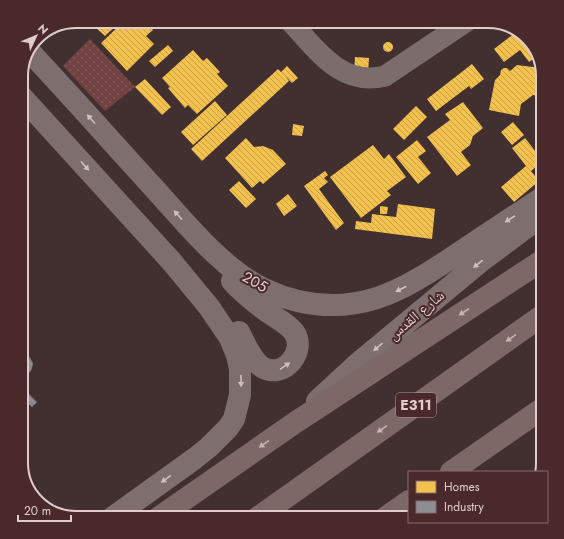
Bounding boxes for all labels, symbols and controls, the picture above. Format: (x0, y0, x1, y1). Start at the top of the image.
north arrow (16, 16, 56, 56)
text: N (34, 20, 52, 38)
one-way arrow (86, 113, 95, 124)
one-way arrow (80, 162, 89, 171)
one-way arrow (173, 210, 183, 220)
one-way arrow (505, 215, 516, 223)
one-way arrow (473, 259, 483, 268)
street label: 205 (238, 266, 272, 298)
street label: شارع القدس (383, 285, 449, 345)
one-way arrow (395, 285, 407, 292)
one-way arrow (458, 308, 469, 316)
one-way arrow (506, 334, 517, 342)
one-way arrow (372, 342, 383, 351)
one-way arrow (280, 362, 291, 370)
one-way arrow (238, 375, 244, 388)
road number: E311 (396, 393, 436, 417)
one-way arrow (377, 425, 388, 433)
one-way arrow (259, 440, 269, 448)
legend (408, 471, 548, 523)
one-way arrow (161, 475, 171, 483)
text: Homes (444, 478, 480, 496)
scale bar (18, 497, 71, 523)
text: Industry (444, 498, 485, 516)
text: 20 m (24, 502, 51, 520)

